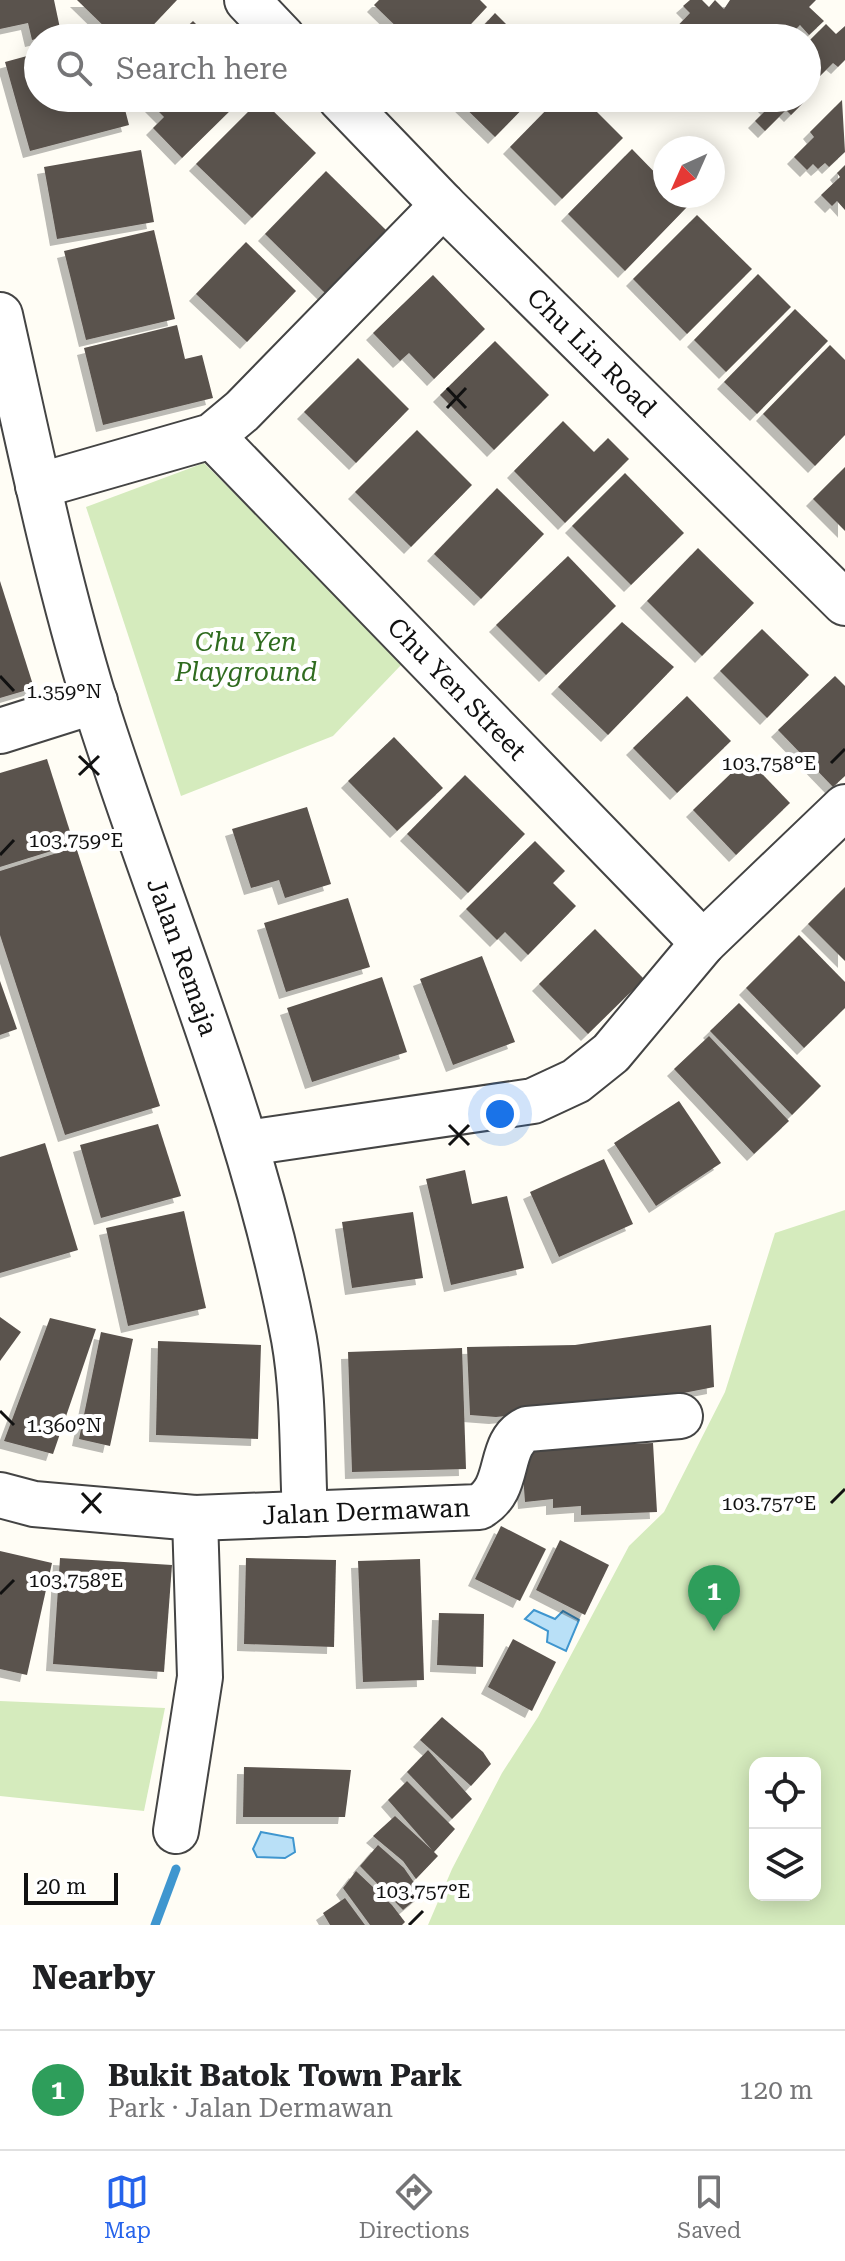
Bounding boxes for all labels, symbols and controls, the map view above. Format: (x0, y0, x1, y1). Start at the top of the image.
search box (24, 24, 821, 112)
icon: search (52, 46, 96, 90)
text: Search here (116, 51, 288, 86)
north arrow (653, 136, 725, 208)
street label: Chu Lin Road (521, 282, 663, 423)
street label: Chu Yen Street (381, 612, 533, 766)
park label: Chu Yen Playground (174, 627, 317, 687)
text: 1.359°N (26, 679, 102, 703)
text: 103.758°E (722, 751, 816, 775)
text: 103.759°E (29, 828, 123, 852)
street label: Jalan Remaja (141, 874, 224, 1040)
your location (480, 1094, 520, 1134)
text: 1.360°N (26, 1413, 102, 1437)
text: 103.757°E (722, 1491, 816, 1515)
street label: Jalan Dermawan (262, 1492, 471, 1530)
pin: 1 (688, 1565, 740, 1631)
text: 103.758°E (29, 1568, 123, 1592)
map controls (749, 1757, 821, 1901)
button: locate (749, 1757, 821, 1829)
button: layers (749, 1829, 821, 1901)
scale bar (24, 1869, 118, 1905)
text: 20 m (36, 1874, 86, 1899)
text: 103.757°E (376, 1879, 470, 1903)
text: Nearby (32, 1957, 155, 1997)
text: Bukit Batok Town Park (108, 2058, 462, 2093)
text: 1 (51, 2075, 65, 2105)
text: 120 m (739, 2075, 813, 2105)
text: Park · Jalan Dermawan (108, 2093, 393, 2123)
tab: Map (104, 2170, 151, 2243)
tab: Directions (359, 2170, 470, 2243)
tab: Saved (677, 2170, 741, 2243)

